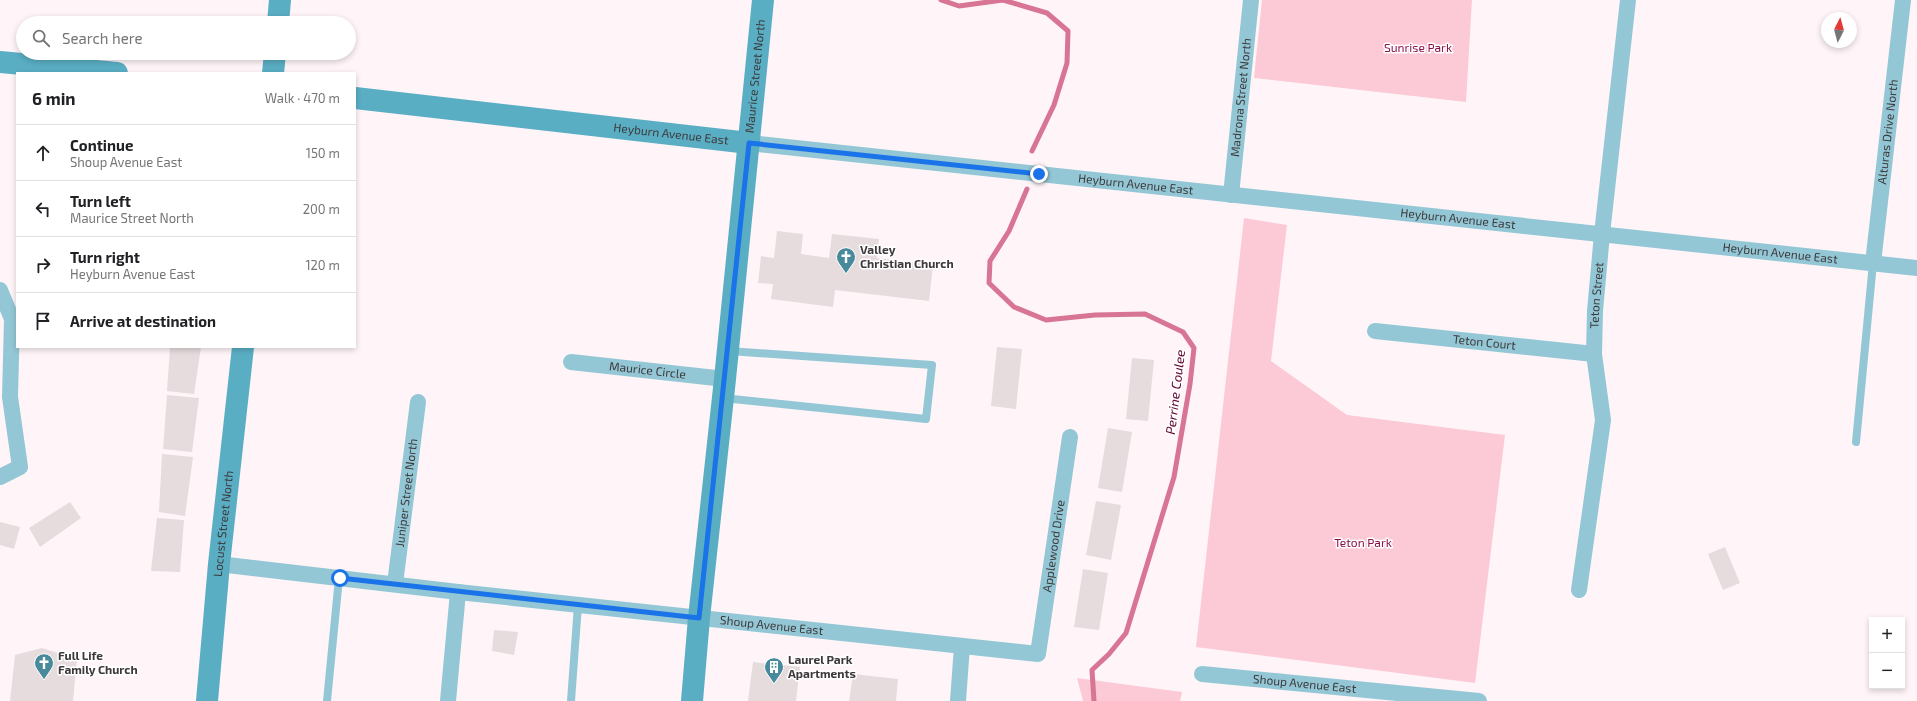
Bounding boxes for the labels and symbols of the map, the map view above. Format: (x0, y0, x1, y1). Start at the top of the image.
north arrow (1821, 12, 1857, 48)
street label: Maurice Street North (742, 18, 767, 134)
street label: Madrona Street North (1227, 37, 1253, 158)
park label: Sunrise Park (1384, 40, 1452, 54)
street label: Alturas Drive North (1874, 79, 1900, 185)
street label: Heyburn Avenue East (613, 120, 730, 147)
route end (1030, 165, 1048, 183)
street label: Heyburn Avenue East (1078, 170, 1195, 197)
street label: Heyburn Avenue East (1400, 205, 1517, 231)
street label: Heyburn Avenue East (1722, 239, 1839, 266)
place label: Valley Christian Church (860, 242, 954, 270)
church icon: Valley Christian Church (835, 246, 857, 274)
street label: Teton Street (1587, 261, 1605, 329)
street label: Teton Court (1452, 331, 1517, 352)
water label: Perrine Coulee (1162, 349, 1188, 435)
street label: Maurice Circle (609, 358, 687, 381)
street label: Juniper Street North (392, 437, 419, 548)
street label: Locust Street North (210, 470, 235, 577)
street label: Applewood Drive (1039, 499, 1067, 593)
park label: Teton Park (1334, 535, 1392, 549)
route start (331, 569, 349, 587)
street label: Shoup Avenue East (719, 612, 824, 637)
place label: Full Life Family Church (58, 648, 138, 677)
church icon: Full Life Family Church (33, 652, 55, 680)
place label: Laurel Park Apartments (788, 652, 856, 680)
building icon: Laurel Park Apartments (763, 656, 785, 684)
street label: Shoup Avenue East (1252, 671, 1357, 695)

